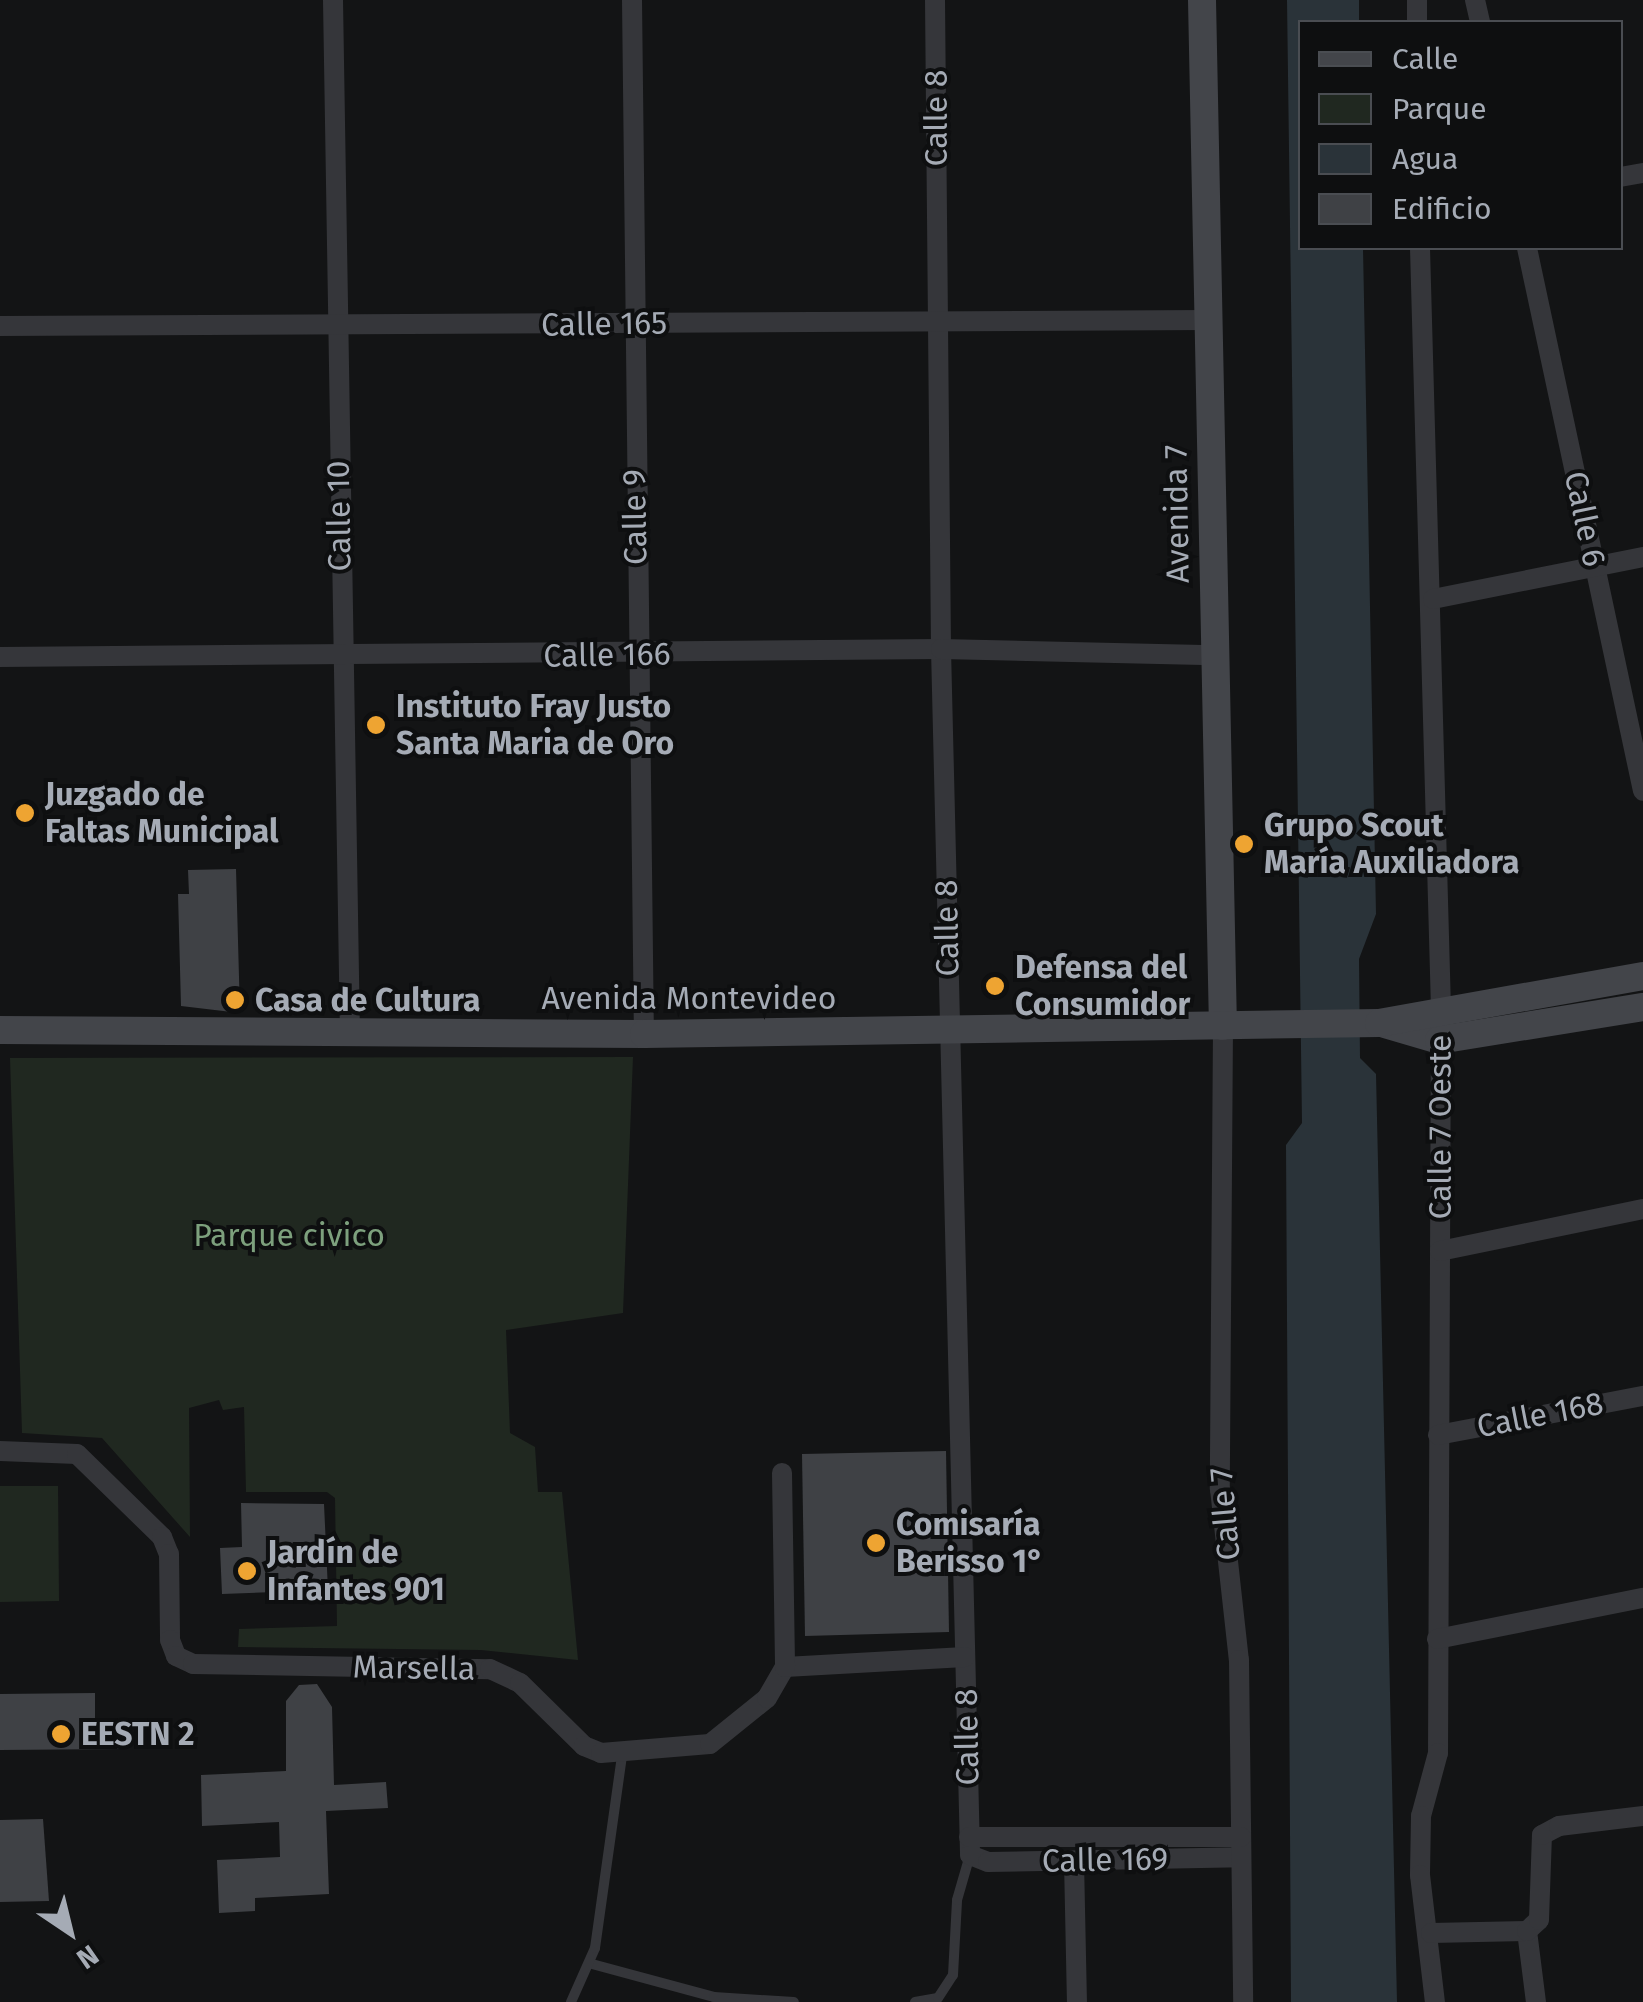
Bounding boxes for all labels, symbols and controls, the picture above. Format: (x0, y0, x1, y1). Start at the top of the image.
legend (1298, 20, 1623, 250)
text: Calle (1392, 41, 1458, 77)
street label: Calle 8 (917, 70, 955, 166)
text: Parque (1392, 91, 1487, 127)
text: Agua (1392, 141, 1458, 177)
text: Edificio (1392, 191, 1491, 227)
street label: Calle 165 (541, 304, 667, 344)
street label: Avenida 7 (1157, 444, 1197, 584)
street label: Calle 10 (319, 460, 359, 572)
street label: Calle 6 (1556, 468, 1614, 570)
street label: Calle 9 (615, 469, 655, 565)
street label: Calle 166 (543, 635, 671, 675)
place label: Instituto Fray Justo Santa Maria de Oro (396, 688, 674, 763)
marker: Instituto Fray Justo Santa Maria de Oro (365, 714, 387, 736)
place label: Juzgado de Faltas Municipal (45, 776, 278, 851)
marker: Juzgado de Faltas Municipal (14, 802, 36, 824)
place label: Grupo Scout María Auxiliadora (1264, 807, 1519, 882)
marker: Grupo Scout María Auxiliadora (1233, 833, 1255, 855)
street label: Calle 8 (927, 879, 967, 977)
place label: Defensa del Consumidor (1015, 949, 1190, 1024)
marker: Defensa del Consumidor (984, 975, 1006, 997)
street label: Avenida Montevideo (542, 979, 836, 1017)
place label: Casa de Cultura (255, 981, 481, 1019)
marker: Casa de Cultura (224, 989, 246, 1011)
street label: Calle 7 Oeste (1421, 1035, 1459, 1219)
park label: Parque civico (193, 1216, 385, 1254)
street label: Calle 168 (1474, 1384, 1606, 1446)
street label: Calle 7 (1202, 1466, 1248, 1562)
place label: Comisaría Berisso 1° (896, 1506, 1044, 1581)
marker: Comisaría Berisso 1° (865, 1532, 887, 1554)
place label: Jardín de Infantes 901 (267, 1534, 445, 1609)
marker: Jardín de Infantes 901 (236, 1560, 258, 1582)
street label: Marsella (352, 1648, 476, 1688)
street label: Calle 8 (947, 1688, 987, 1786)
place label: EESTN 2 (81, 1715, 195, 1753)
marker: EESTN 2 (50, 1723, 72, 1745)
street label: Calle 169 (1041, 1840, 1169, 1880)
north arrow (20, 1882, 120, 1982)
text: N (70, 1938, 105, 1976)

